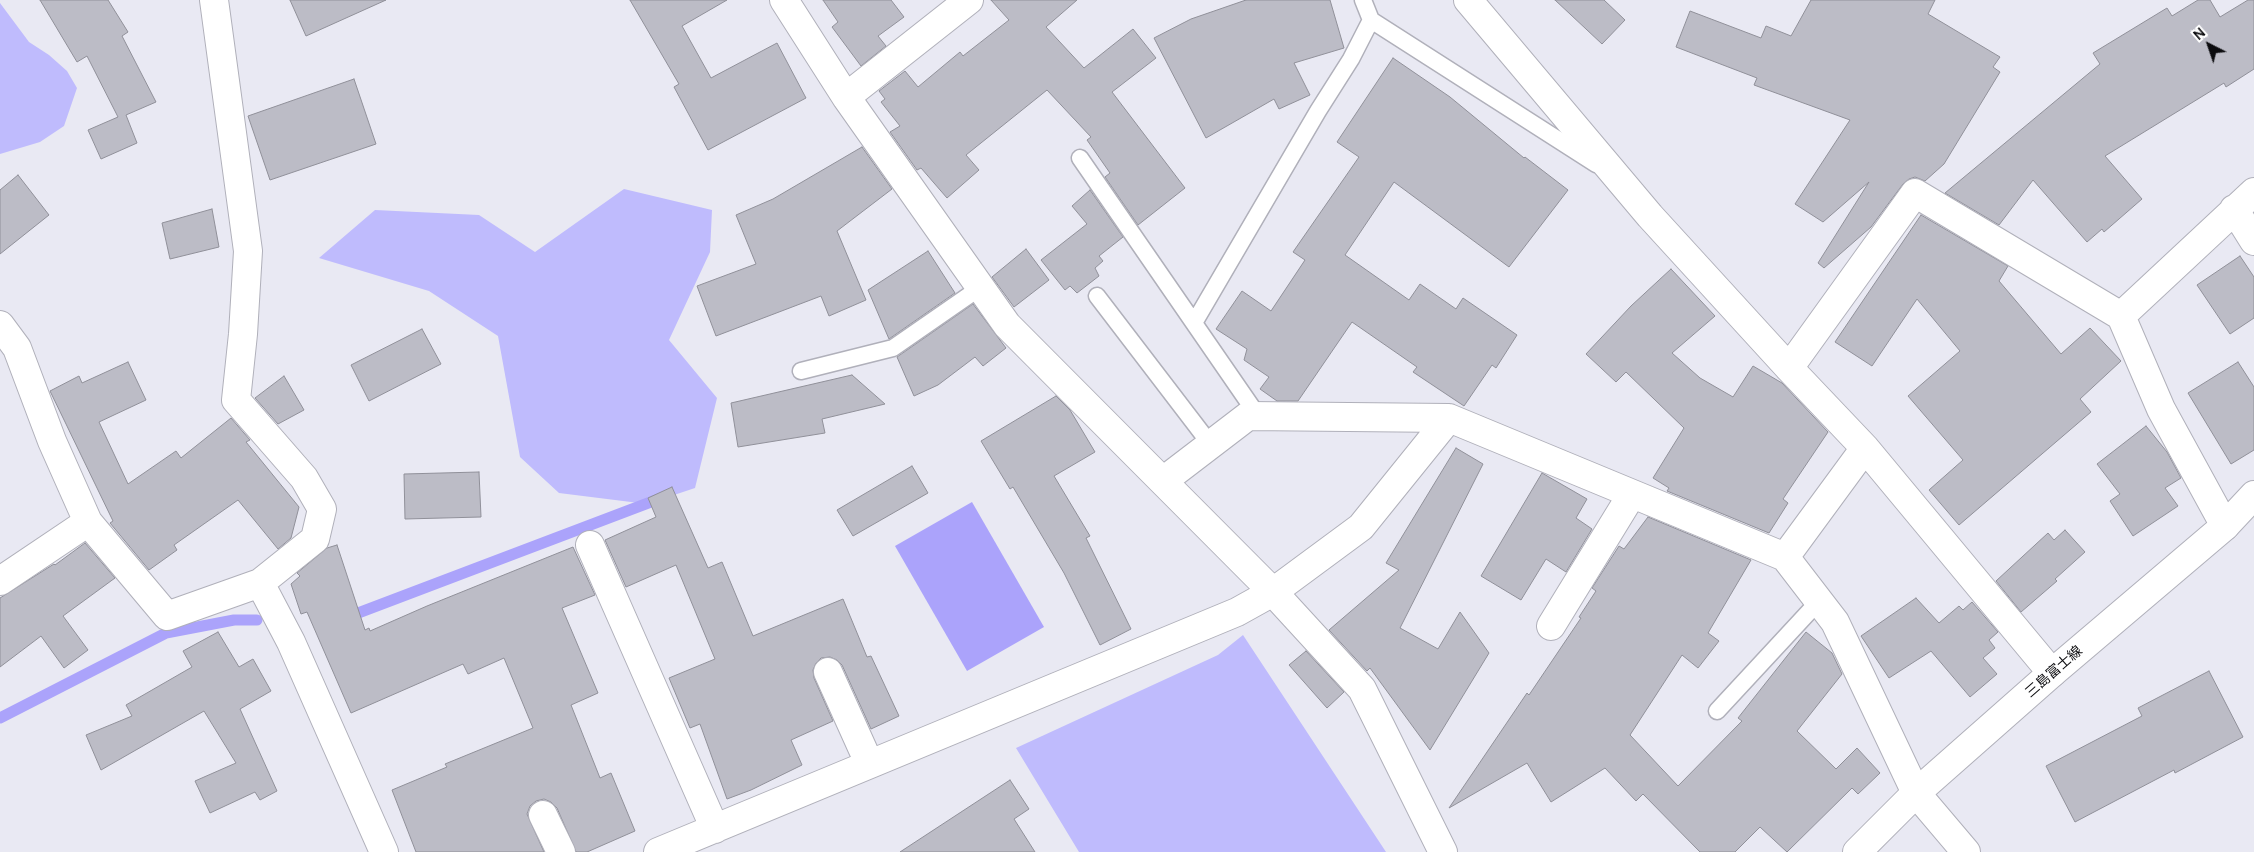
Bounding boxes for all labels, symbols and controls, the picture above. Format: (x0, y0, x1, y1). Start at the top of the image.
north arrow (2184, 20, 2234, 70)
text: N (2189, 23, 2209, 44)
street label: 三島富士線 (2022, 643, 2086, 701)

